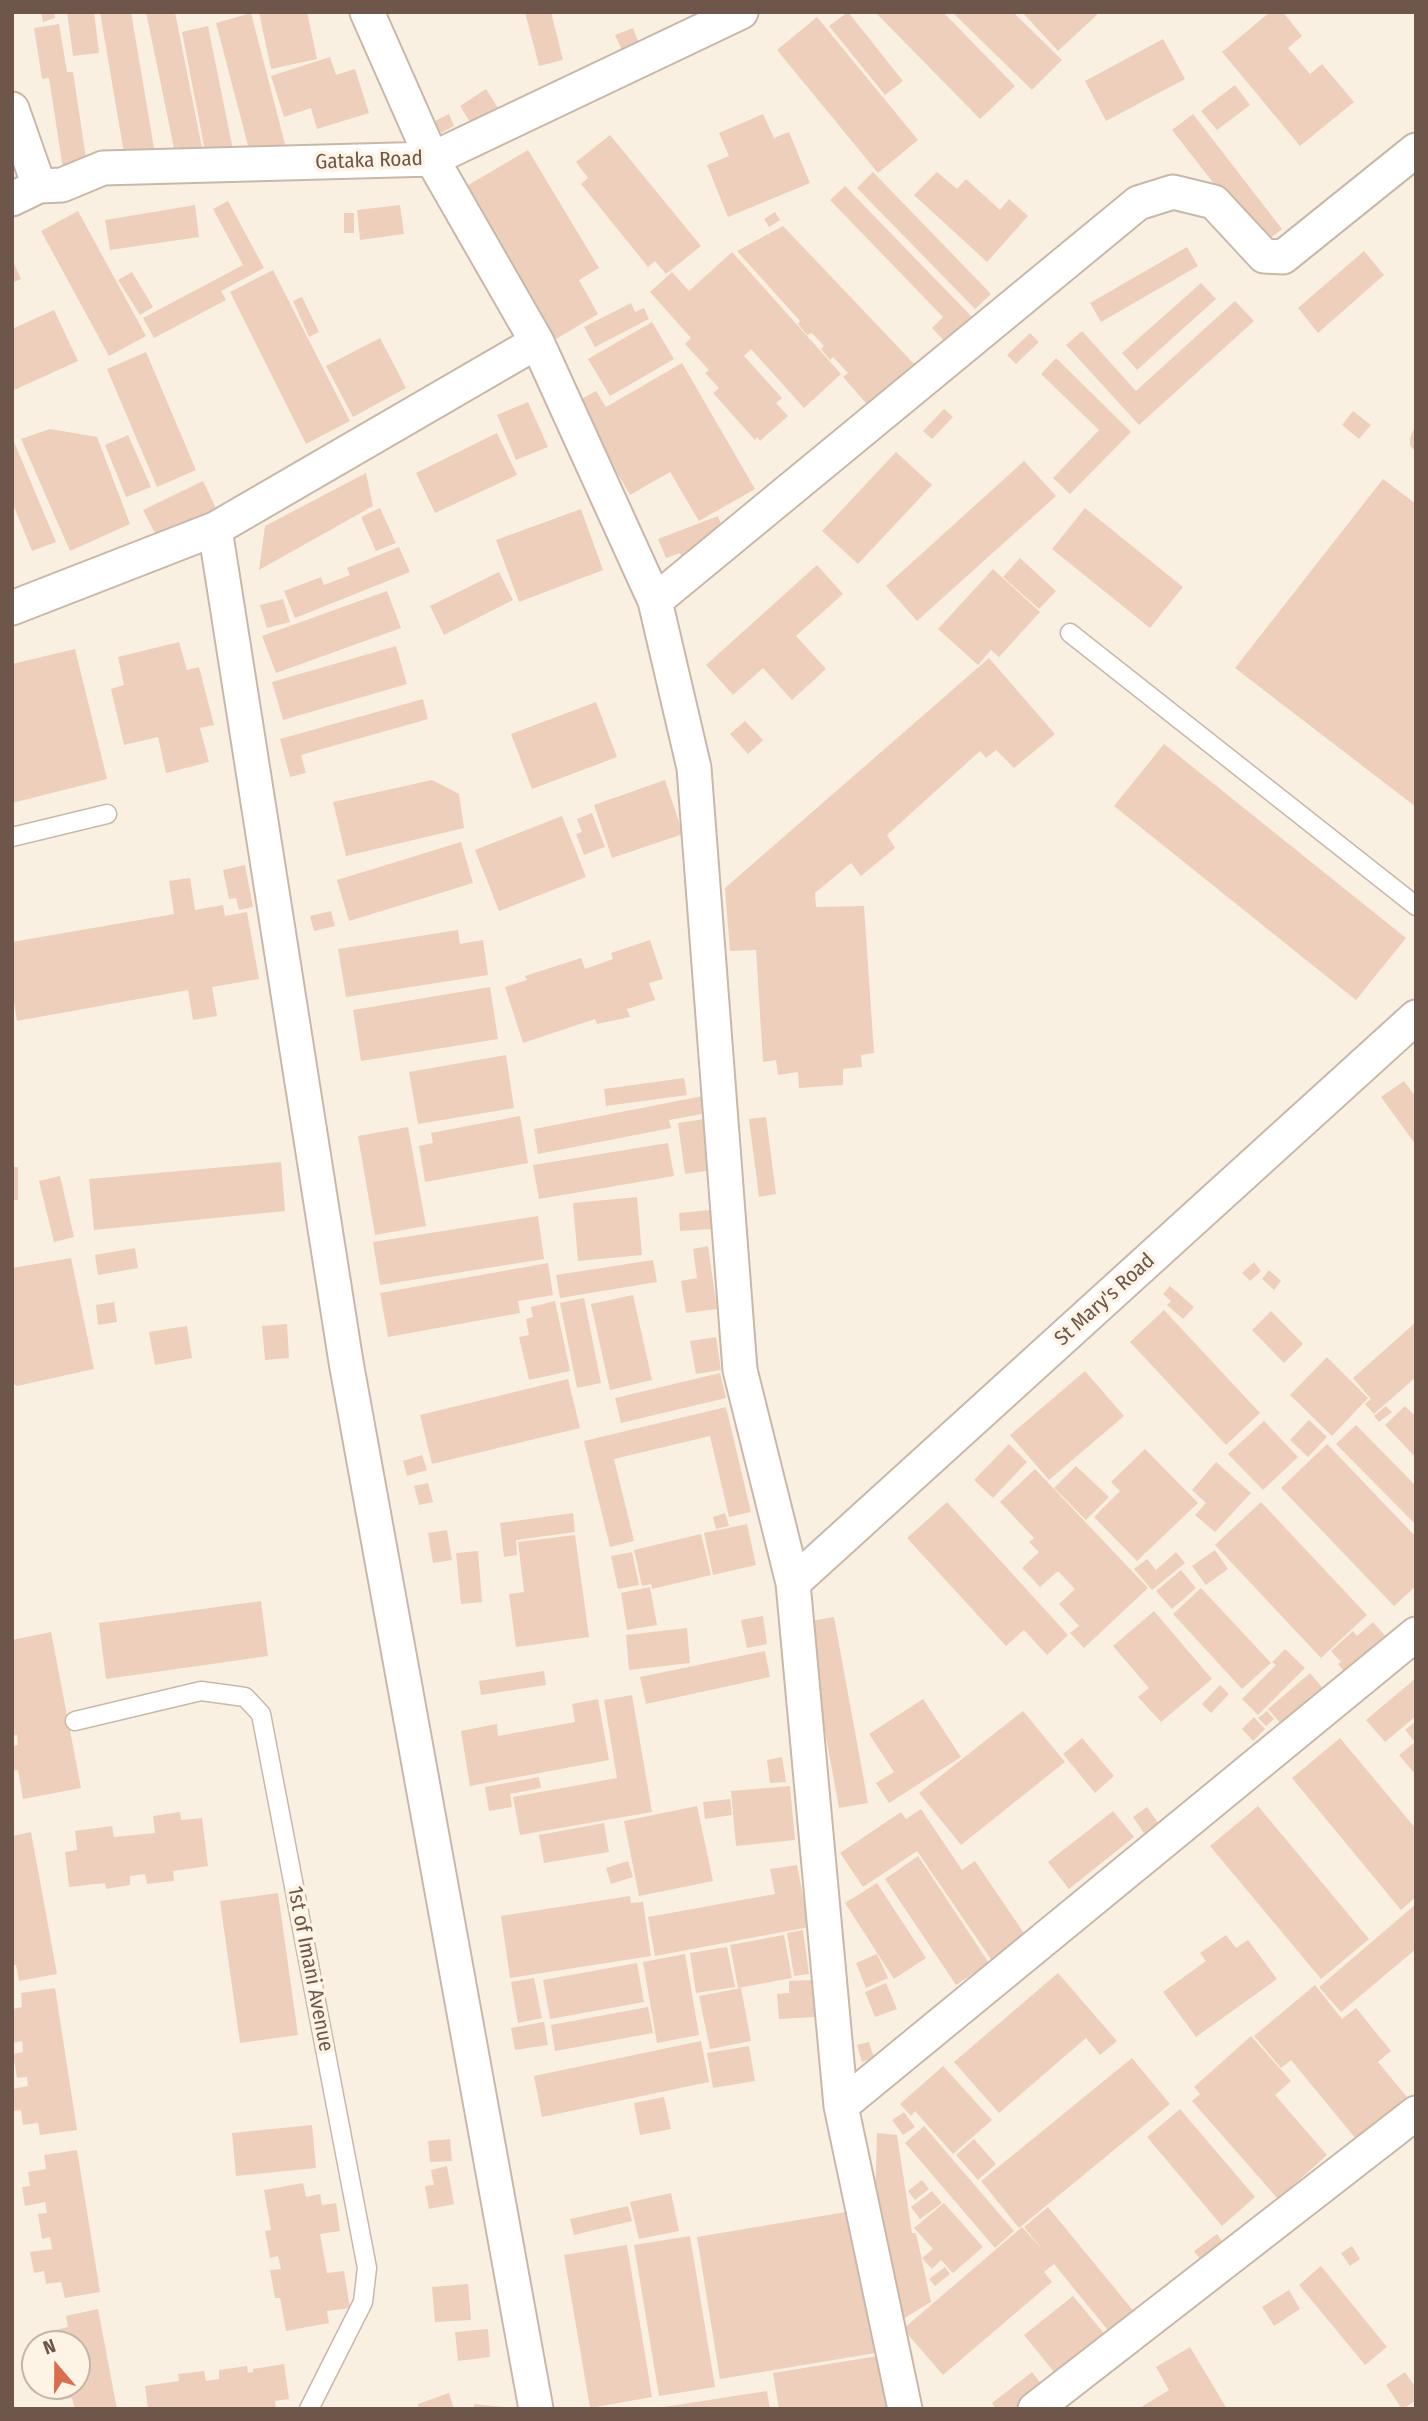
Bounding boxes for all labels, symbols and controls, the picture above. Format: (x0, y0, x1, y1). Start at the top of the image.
street label: Gataka Road (315, 147, 423, 175)
street label: St Mary's Road (1050, 1249, 1160, 1351)
street label: 1st of Imani Avenue (282, 1884, 338, 2054)
north arrow (21, 2330, 91, 2400)
text: N (40, 2334, 59, 2359)

